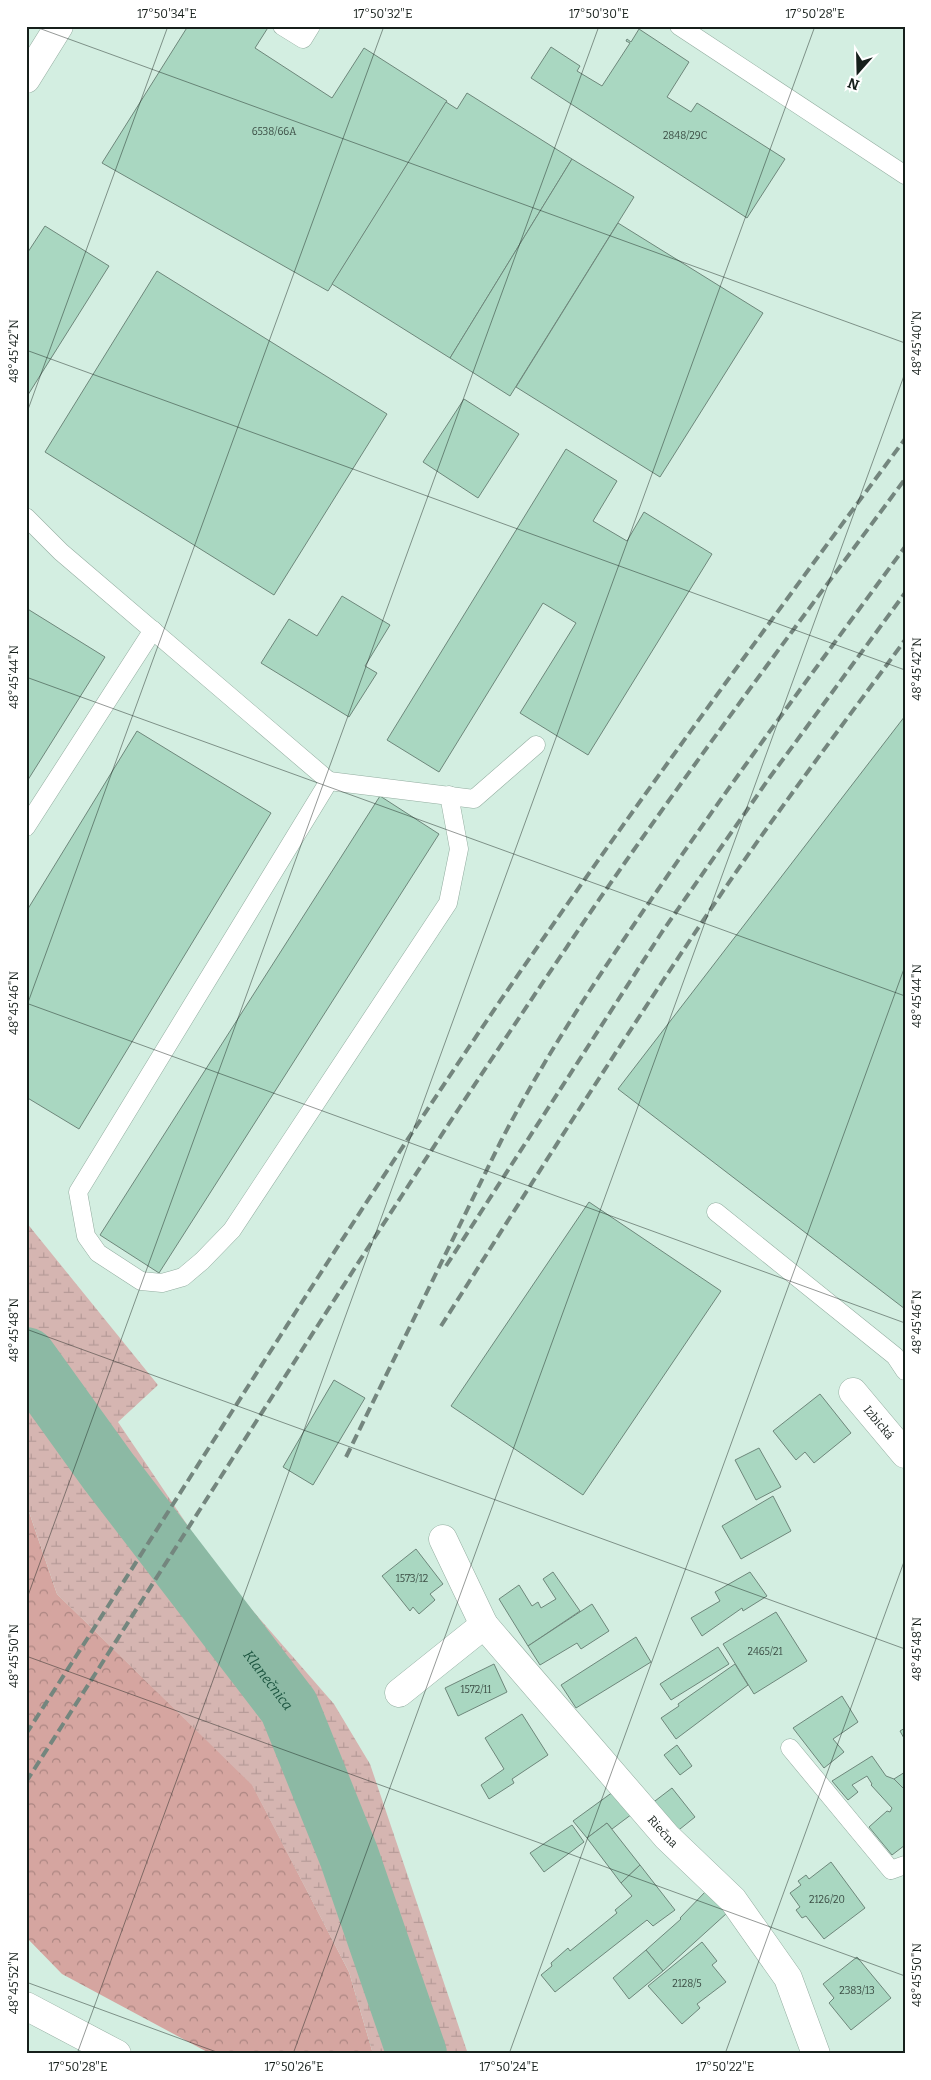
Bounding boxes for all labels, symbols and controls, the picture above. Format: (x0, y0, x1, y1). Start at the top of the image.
text: 17°50'34"E (137, 7, 197, 21)
text: 17°50'32"E (354, 7, 412, 21)
text: 17°50'30"E (569, 7, 629, 21)
text: 17°50'28"E (786, 7, 844, 21)
north arrow (834, 48, 884, 98)
text: N (846, 74, 862, 94)
house number: 6538/66A (252, 126, 297, 138)
house number: 2848/29C (663, 130, 707, 142)
text: 48°45'40"N (910, 310, 924, 375)
text: 48°45'42"N (7, 319, 21, 383)
text: 48°45'42"N (910, 637, 924, 701)
text: 48°45'44"N (7, 645, 21, 709)
text: 48°45'44"N (910, 964, 924, 1028)
text: 48°45'46"N (7, 971, 21, 1035)
text: 48°45'46"N (910, 1290, 924, 1354)
text: 48°45'48"N (7, 1298, 21, 1362)
street label: Izbická (861, 1403, 897, 1443)
house number: 1573/12 (396, 1573, 428, 1585)
text: 48°45'48"N (910, 1617, 924, 1681)
text: 48°45'50"N (7, 1624, 21, 1688)
house number: 2465/21 (748, 1646, 782, 1658)
water label: Klanečnica (240, 1647, 297, 1713)
house number: 1572/11 (461, 1684, 491, 1696)
street label: Riečna (645, 1813, 681, 1851)
house number: 2126/20 (809, 1894, 845, 1906)
text: 48°45'50"N (910, 1943, 924, 2007)
text: 48°45'52"N (7, 1951, 21, 2014)
house number: 2128/5 (672, 1978, 702, 1990)
house number: 2383/13 (839, 1985, 875, 1997)
text: 17°50'28"E (49, 2060, 107, 2074)
text: 17°50'26"E (264, 2060, 324, 2074)
text: 17°50'24"E (480, 2060, 538, 2074)
text: 17°50'22"E (696, 2060, 754, 2074)

